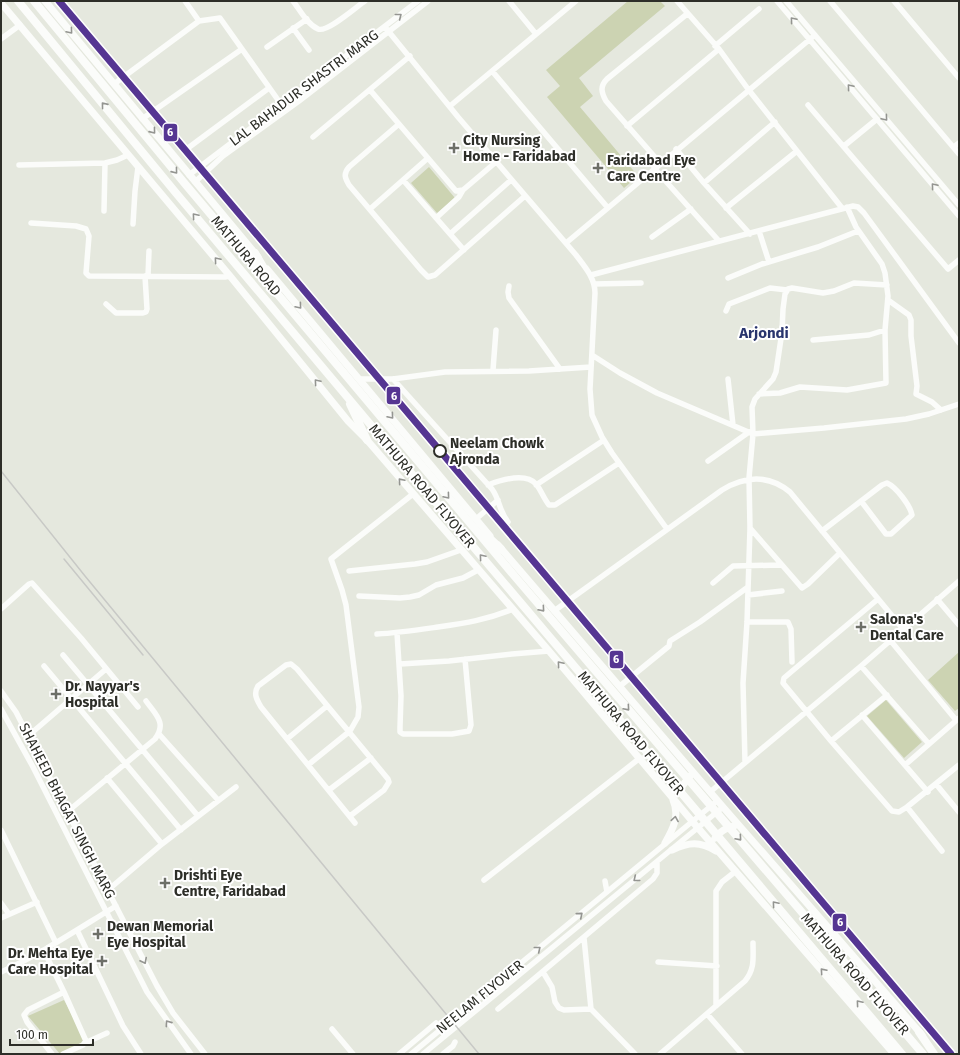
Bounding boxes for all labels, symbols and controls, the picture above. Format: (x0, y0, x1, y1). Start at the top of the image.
one-way arrow (394, 14, 401, 21)
one-way arrow (791, 17, 798, 25)
one-way arrow (65, 26, 72, 34)
street label: LAL BAHADUR SHASTRI MARG (226, 26, 382, 150)
one-way arrow (848, 84, 855, 92)
one-way arrow (101, 102, 108, 109)
one-way arrow (881, 113, 888, 120)
line badge: 6 (163, 123, 178, 142)
text: 6 (167, 126, 173, 139)
one-way arrow (148, 127, 155, 134)
place label: City Nursing Home - Faridabad (463, 132, 576, 165)
marker: City Nursing Home - Faridabad (448, 142, 460, 154)
place label: Faridabad Eye Care Centre (607, 152, 696, 185)
marker: Faridabad Eye Care Centre (592, 162, 604, 174)
one-way arrow (170, 167, 177, 174)
one-way arrow (931, 184, 938, 191)
street label: MATHURA ROAD (208, 212, 284, 300)
one-way arrow (193, 213, 200, 220)
one-way arrow (214, 258, 221, 265)
one-way arrow (294, 301, 301, 309)
district label: Arjondi (738, 324, 789, 342)
one-way arrow (315, 380, 322, 387)
line badge: 6 (386, 386, 401, 405)
text: 6 (391, 390, 397, 403)
one-way arrow (387, 412, 394, 419)
street label: MATHURA ROAD FLYOVER (365, 421, 479, 552)
place label: Neelam Chowk Ajronda (449, 435, 544, 468)
marker: Neelam Chowk Ajronda (433, 444, 447, 458)
one-way arrow (399, 479, 406, 486)
one-way arrow (443, 491, 450, 499)
one-way arrow (480, 555, 487, 562)
one-way arrow (538, 604, 545, 612)
place label: Salona's Dental Care (870, 611, 944, 644)
marker: Salona's Dental Care (855, 621, 867, 633)
line badge: 6 (609, 650, 624, 669)
text: 6 (613, 653, 619, 666)
one-way arrow (558, 661, 565, 669)
street label: MATHURA ROAD FLYOVER (574, 668, 688, 799)
place label: Dr. Nayyar's Hospital (65, 678, 140, 711)
marker: Dr. Nayyar's Hospital (50, 688, 62, 700)
one-way arrow (622, 703, 629, 710)
street label: SHAHEED BHAGAT SINGH MARG (15, 720, 119, 902)
one-way arrow (670, 816, 679, 823)
one-way arrow (734, 834, 741, 841)
place label: Drishti Eye Centre, Faridabad (174, 867, 286, 900)
one-way arrow (633, 875, 640, 882)
marker: Drishti Eye Centre, Faridabad (159, 877, 171, 889)
one-way arrow (773, 901, 780, 908)
street label: MATHURA ROAD FLYOVER (797, 909, 913, 1039)
one-way arrow (575, 912, 582, 919)
line badge: 6 (832, 913, 847, 932)
text: 6 (837, 916, 843, 929)
place label: Dewan Memorial Eye Hospital (107, 918, 214, 951)
marker: Dewan Memorial Eye Hospital (92, 928, 104, 940)
place label: Dr. Mehta Eye Care Hospital (8, 945, 94, 978)
one-way arrow (534, 947, 541, 954)
marker: Dr. Mehta Eye Care Hospital (96, 955, 108, 967)
one-way arrow (139, 956, 146, 964)
street label: NEELAM FLYOVER (433, 956, 527, 1037)
one-way arrow (820, 969, 827, 976)
one-way arrow (857, 1000, 864, 1008)
one-way arrow (166, 1020, 173, 1027)
scale bar (10, 1021, 93, 1047)
text: 100 m (16, 1028, 48, 1042)

